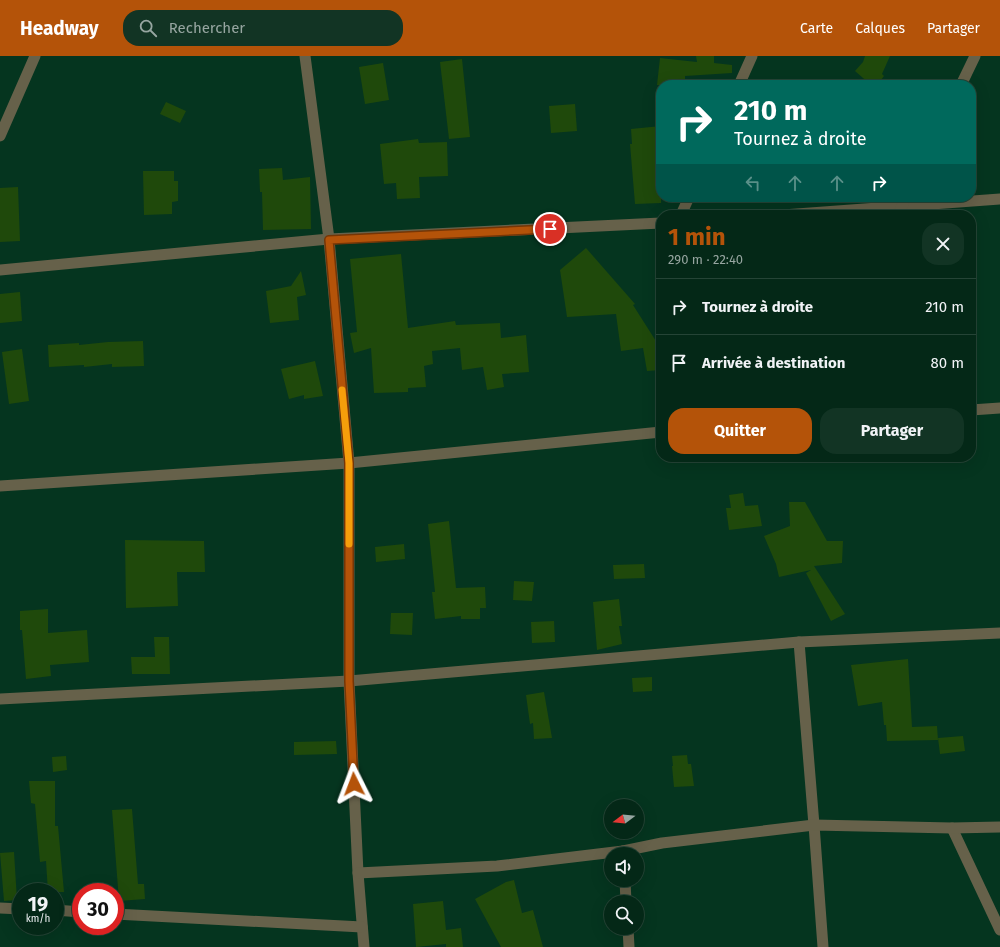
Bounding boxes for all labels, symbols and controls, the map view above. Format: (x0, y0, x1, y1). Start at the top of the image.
search box (123, 10, 403, 46)
text: Headway (20, 17, 99, 40)
icon: search (137, 17, 159, 39)
text: Rechercher (169, 19, 245, 37)
text: Carte (800, 20, 833, 37)
text: Calques (855, 20, 905, 37)
text: Partager (927, 20, 980, 37)
text: 210 m (734, 94, 808, 127)
icon: right (668, 96, 720, 148)
text: Tournez à droite (734, 128, 866, 150)
icon: left (742, 172, 764, 194)
icon: ahead (784, 172, 806, 194)
icon: ahead (826, 172, 848, 194)
icon: right (868, 172, 890, 194)
pin (533, 212, 567, 246)
icon: arrive (539, 218, 561, 240)
text: 1 min (668, 223, 726, 251)
button: close (922, 223, 964, 265)
text: 290 m · 22:40 (668, 252, 743, 267)
icon: right (668, 296, 690, 318)
text: Tournez à droite (702, 298, 813, 316)
text: 210 m (925, 298, 964, 316)
icon: arrive (668, 352, 690, 374)
text: Arrivée à destination (702, 354, 845, 372)
text: 80 m (931, 354, 964, 372)
button: Quitter (668, 408, 812, 454)
button: Partager (820, 408, 964, 454)
position arrow (333, 763, 375, 805)
north arrow (604, 799, 644, 839)
map controls (604, 799, 644, 935)
button: sound (604, 847, 644, 887)
speed limit sign: 30 (72, 883, 124, 935)
text: 19 (28, 892, 48, 916)
button: search (604, 895, 644, 935)
text: km/h (26, 913, 50, 925)

